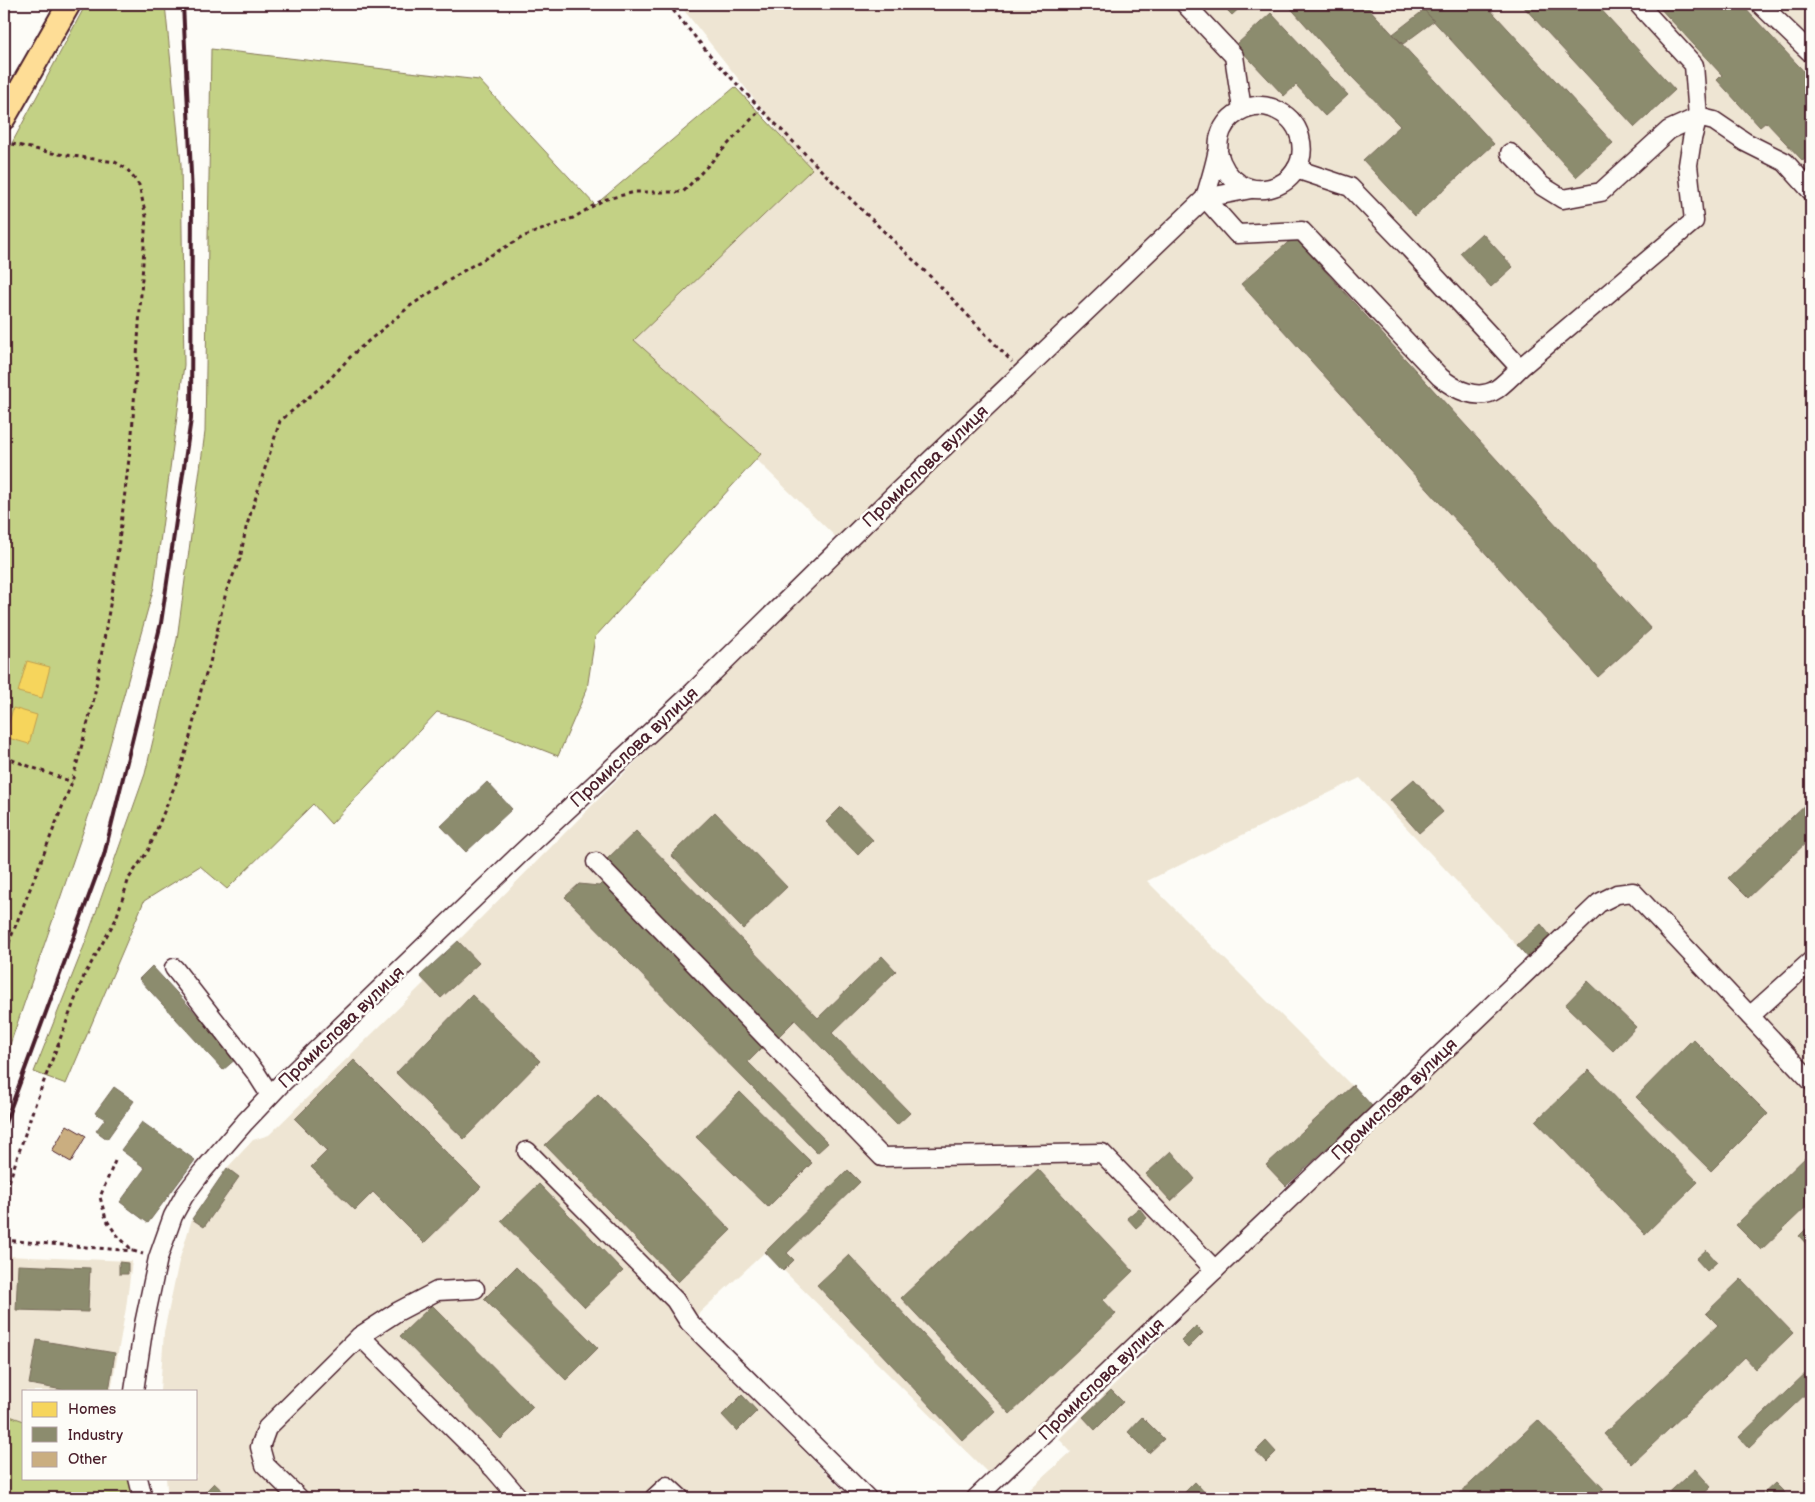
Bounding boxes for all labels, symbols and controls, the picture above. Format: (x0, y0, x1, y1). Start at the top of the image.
street label: Промислова вулиця (858, 401, 993, 532)
street label: Промислова вулиця (566, 683, 703, 812)
street label: Промислова вулиця (274, 962, 409, 1093)
street label: Промислова вулиця (1327, 1034, 1462, 1165)
street label: Промислова вулиця (1034, 1314, 1169, 1445)
legend (22, 1390, 198, 1480)
text: Homes (68, 1400, 117, 1419)
text: Industry (68, 1426, 123, 1445)
text: Other (68, 1450, 107, 1469)

